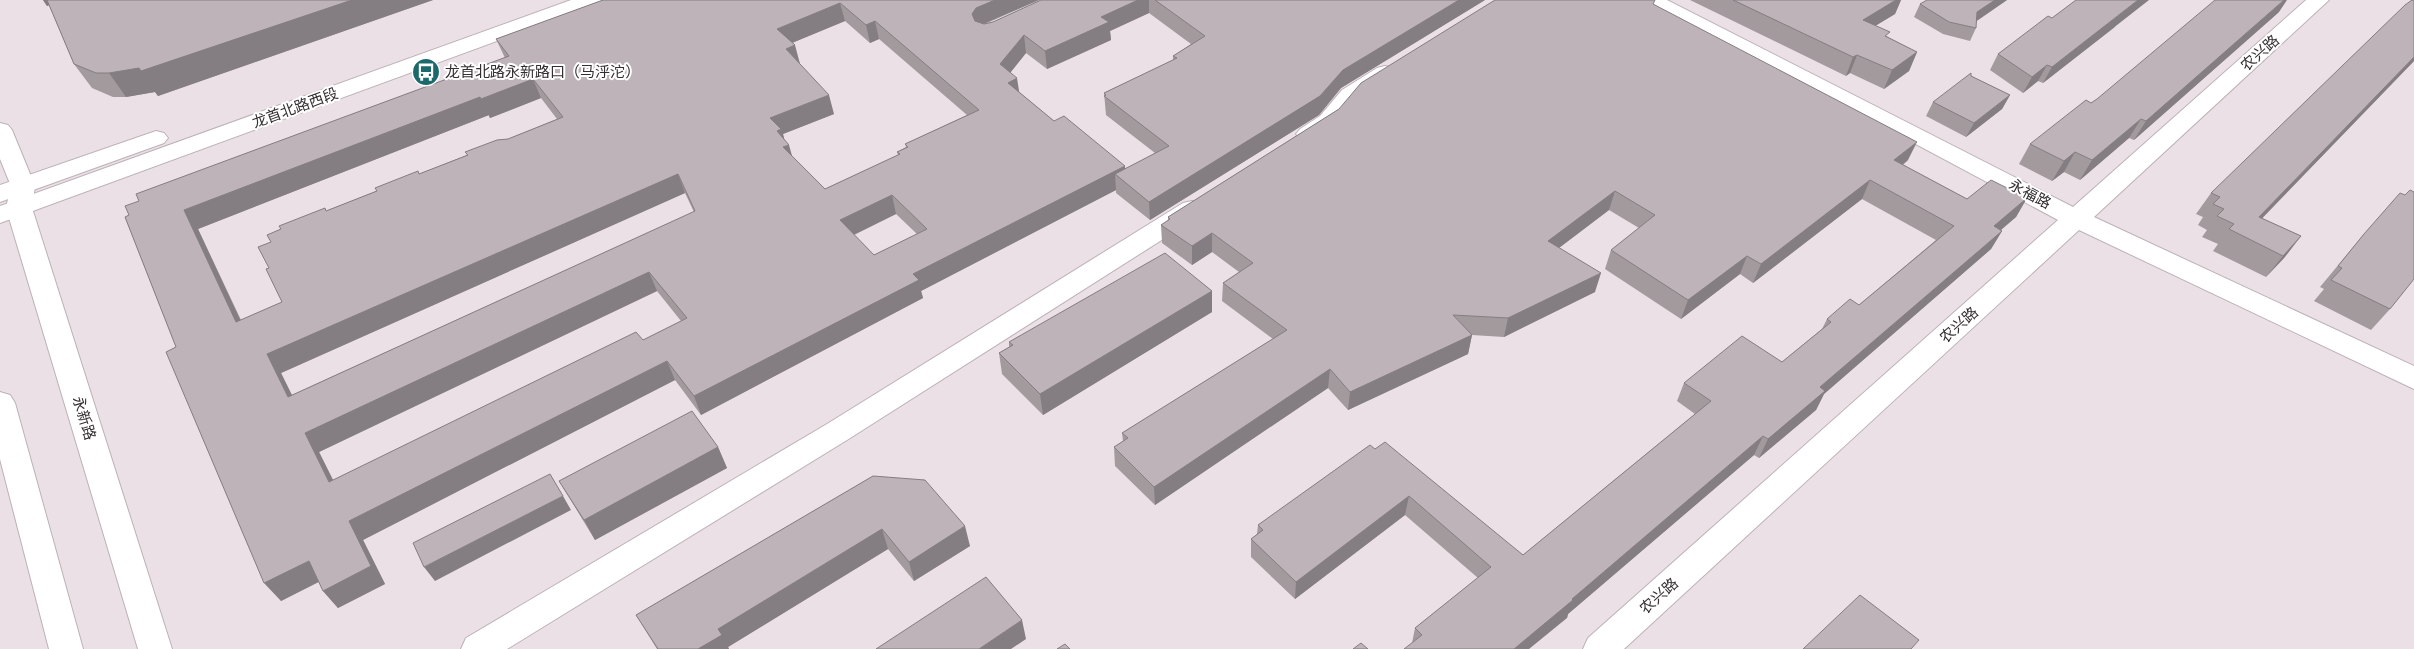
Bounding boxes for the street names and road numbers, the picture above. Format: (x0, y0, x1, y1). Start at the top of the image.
street label: 农兴路 (2237, 31, 2283, 75)
street label: 龙首北路西段 (249, 83, 340, 132)
street label: 永福路 (2006, 175, 2055, 213)
street label: 农兴路 (1936, 303, 1982, 347)
street label: 永新路 (69, 394, 100, 442)
street label: 农兴路 (1636, 574, 1682, 618)

